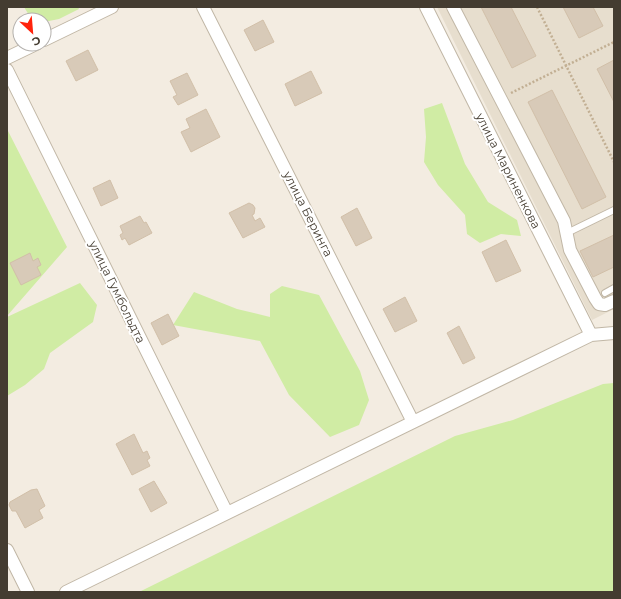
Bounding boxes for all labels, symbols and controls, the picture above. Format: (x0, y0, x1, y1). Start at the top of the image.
north arrow (12, 12, 52, 52)
text: С (30, 33, 43, 49)
street label: улица Мариненкова (472, 109, 544, 231)
street label: улица Беринга (280, 168, 336, 259)
street label: улица Гумбольдта (86, 237, 149, 346)

